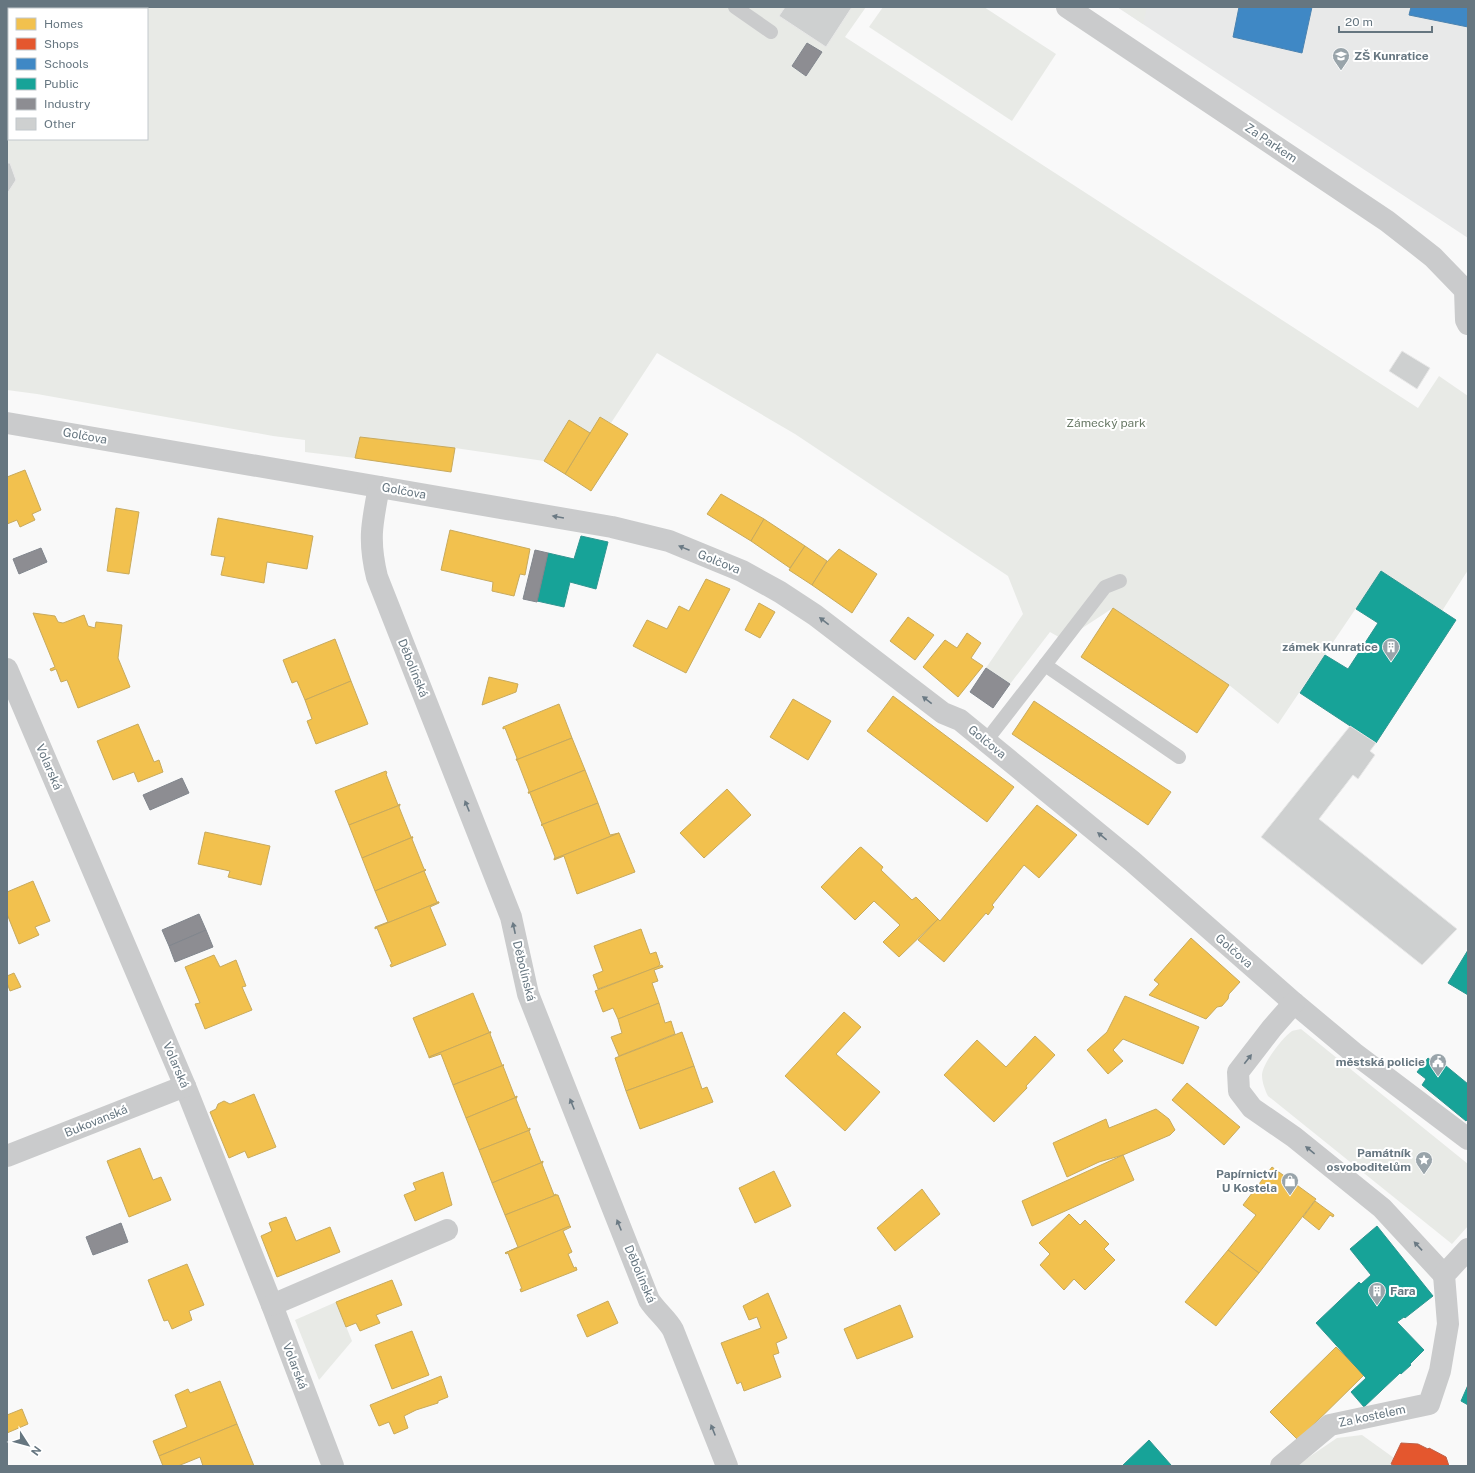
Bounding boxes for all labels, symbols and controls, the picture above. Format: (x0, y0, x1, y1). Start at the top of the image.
legend (8, 8, 148, 140)
scale bar (1339, 8, 1432, 34)
text: 20 m (1345, 15, 1373, 29)
text: Homes (44, 17, 83, 31)
text: Shops (44, 37, 79, 51)
school or university icon: ZŠ Kunratice (1331, 46, 1351, 71)
place label: ZŠ Kunratice (1354, 49, 1429, 63)
text: Schools (44, 57, 89, 71)
text: Public (44, 77, 79, 91)
text: Industry (44, 97, 91, 111)
text: Other (44, 117, 76, 131)
street label: Za Parkem (1242, 120, 1300, 166)
park label: Zámecký park (1066, 416, 1146, 430)
street label: Golčova (62, 425, 108, 447)
street label: Golčova (381, 480, 427, 502)
one-way arrow (552, 514, 564, 520)
one-way arrow (678, 544, 690, 550)
street label: Golčova (696, 547, 742, 577)
one-way arrow (818, 617, 829, 625)
street label: Děbolínská (395, 637, 431, 699)
building icon: zámek Kunratice (1381, 637, 1401, 662)
place label: zámek Kunratice (1282, 640, 1378, 654)
one-way arrow (921, 696, 932, 704)
street label: Golčova (965, 723, 1009, 761)
street label: Volarská (33, 742, 65, 792)
one-way arrow (464, 800, 470, 812)
one-way arrow (1096, 831, 1107, 840)
one-way arrow (510, 922, 516, 934)
street label: Golčova (1213, 931, 1255, 971)
street label: Děbolínská (510, 939, 538, 1003)
street label: Volarská (160, 1040, 192, 1090)
public building icon: městská policie (1428, 1052, 1448, 1077)
one-way arrow (1244, 1053, 1253, 1064)
place label: městská policie (1336, 1055, 1425, 1069)
one-way arrow (568, 1097, 574, 1109)
street label: Bukovanská (62, 1102, 130, 1140)
one-way arrow (1305, 1146, 1316, 1155)
place label: Památník osvoboditelům (1327, 1146, 1411, 1174)
place icon: Památník osvoboditelům (1414, 1150, 1434, 1175)
place label: Papírnictví U Kostela (1216, 1167, 1278, 1195)
shop icon: Papírnictví U Kostela (1280, 1171, 1300, 1196)
one-way arrow (616, 1218, 622, 1230)
one-way arrow (1413, 1241, 1422, 1251)
street label: Děbolínská (621, 1243, 659, 1305)
building icon: Fara (1367, 1281, 1387, 1306)
place label: Fara (1390, 1284, 1416, 1298)
street label: Volarská (280, 1341, 310, 1391)
street label: Za kostelem (1337, 1402, 1407, 1430)
one-way arrow (710, 1424, 716, 1435)
north arrow (8, 1425, 48, 1465)
text: N (29, 1444, 43, 1458)

